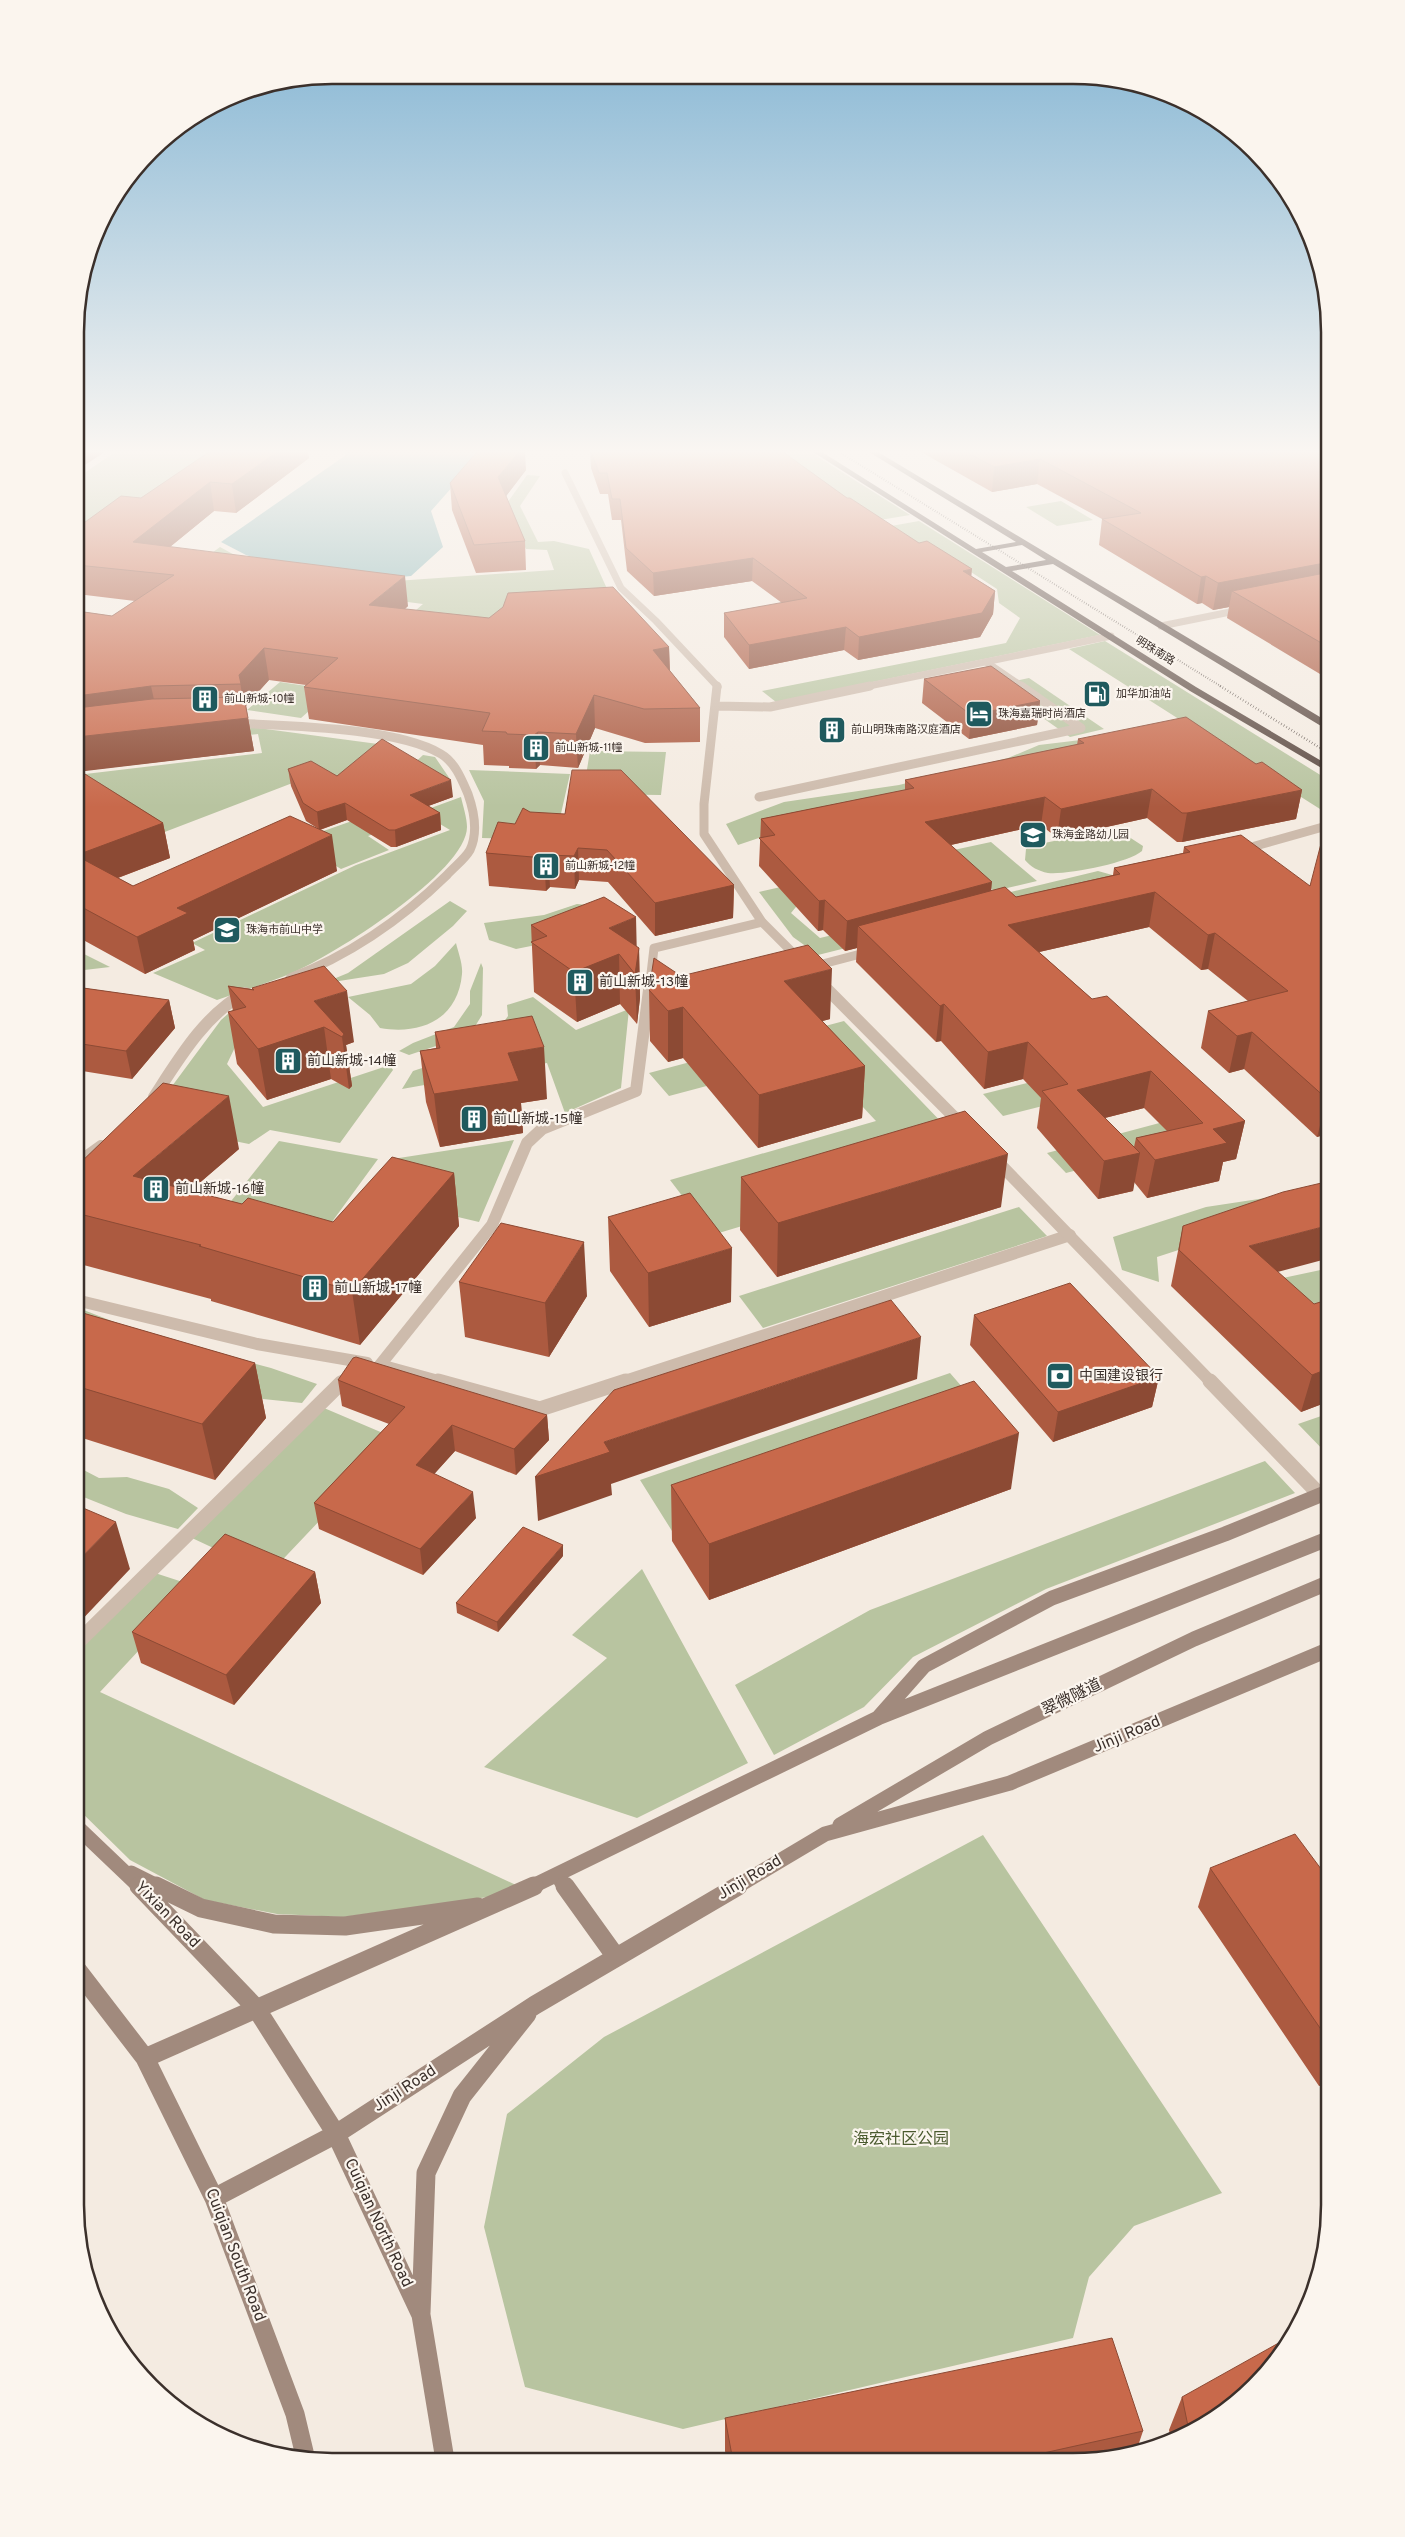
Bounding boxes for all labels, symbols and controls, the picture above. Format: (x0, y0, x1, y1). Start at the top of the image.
street label: 明珠南路 (1133, 633, 1177, 669)
fuel station icon: 加华加油站 (1082, 679, 1112, 709)
building icon: 前山新城-10幢 (190, 684, 220, 714)
place label: 加华加油站 (1116, 687, 1171, 701)
place label: 前山新城-10幢 (224, 692, 295, 706)
hotel icon: 珠海嘉瑞时尚酒店 (964, 699, 994, 729)
place label: 珠海嘉瑞时尚酒店 (998, 707, 1086, 721)
building icon: 前山明珠南路汉庭酒店 (817, 715, 847, 745)
place label: 前山明珠南路汉庭酒店 (851, 723, 961, 737)
building icon: 前山新城-11幢 (521, 733, 551, 763)
place label: 前山新城-11幢 (555, 741, 623, 755)
school or university icon: 珠海金路幼儿园 (1018, 820, 1048, 850)
place label: 珠海金路幼儿园 (1052, 828, 1129, 842)
building icon: 前山新城-12幢 (531, 851, 561, 881)
place label: 前山新城-12幢 (565, 859, 635, 873)
school or university icon: 珠海市前山中学 (212, 915, 242, 945)
place label: 珠海市前山中学 (246, 923, 323, 937)
building icon: 前山新城-13幢 (565, 967, 595, 997)
place label: 前山新城-13幢 (599, 973, 688, 991)
building icon: 前山新城-14幢 (273, 1046, 303, 1076)
place label: 前山新城-14幢 (307, 1052, 396, 1070)
building icon: 前山新城-15幢 (459, 1104, 489, 1134)
place label: 前山新城-15幢 (493, 1110, 583, 1128)
building icon: 前山新城-16幢 (141, 1174, 171, 1204)
place label: 前山新城-16幢 (175, 1180, 264, 1198)
building icon: 前山新城-17幢 (300, 1273, 330, 1303)
place label: 前山新城-17幢 (334, 1279, 422, 1297)
bank icon: 中国建设银行 (1045, 1361, 1075, 1391)
place label: 中国建设银行 (1079, 1368, 1163, 1385)
street label: 翠微隧道 (1039, 1675, 1105, 1721)
street label: Jinji Road (1090, 1712, 1164, 1758)
street label: Jinji Road (714, 1851, 786, 1905)
street label: Yixian Road (130, 1877, 204, 1953)
street label: Jinji Road (370, 2061, 440, 2117)
park label: 海宏社区公园 (853, 2130, 949, 2150)
street label: Cuiqian North Road (339, 2155, 417, 2291)
street label: Cuiqian South Road (200, 2186, 270, 2324)

